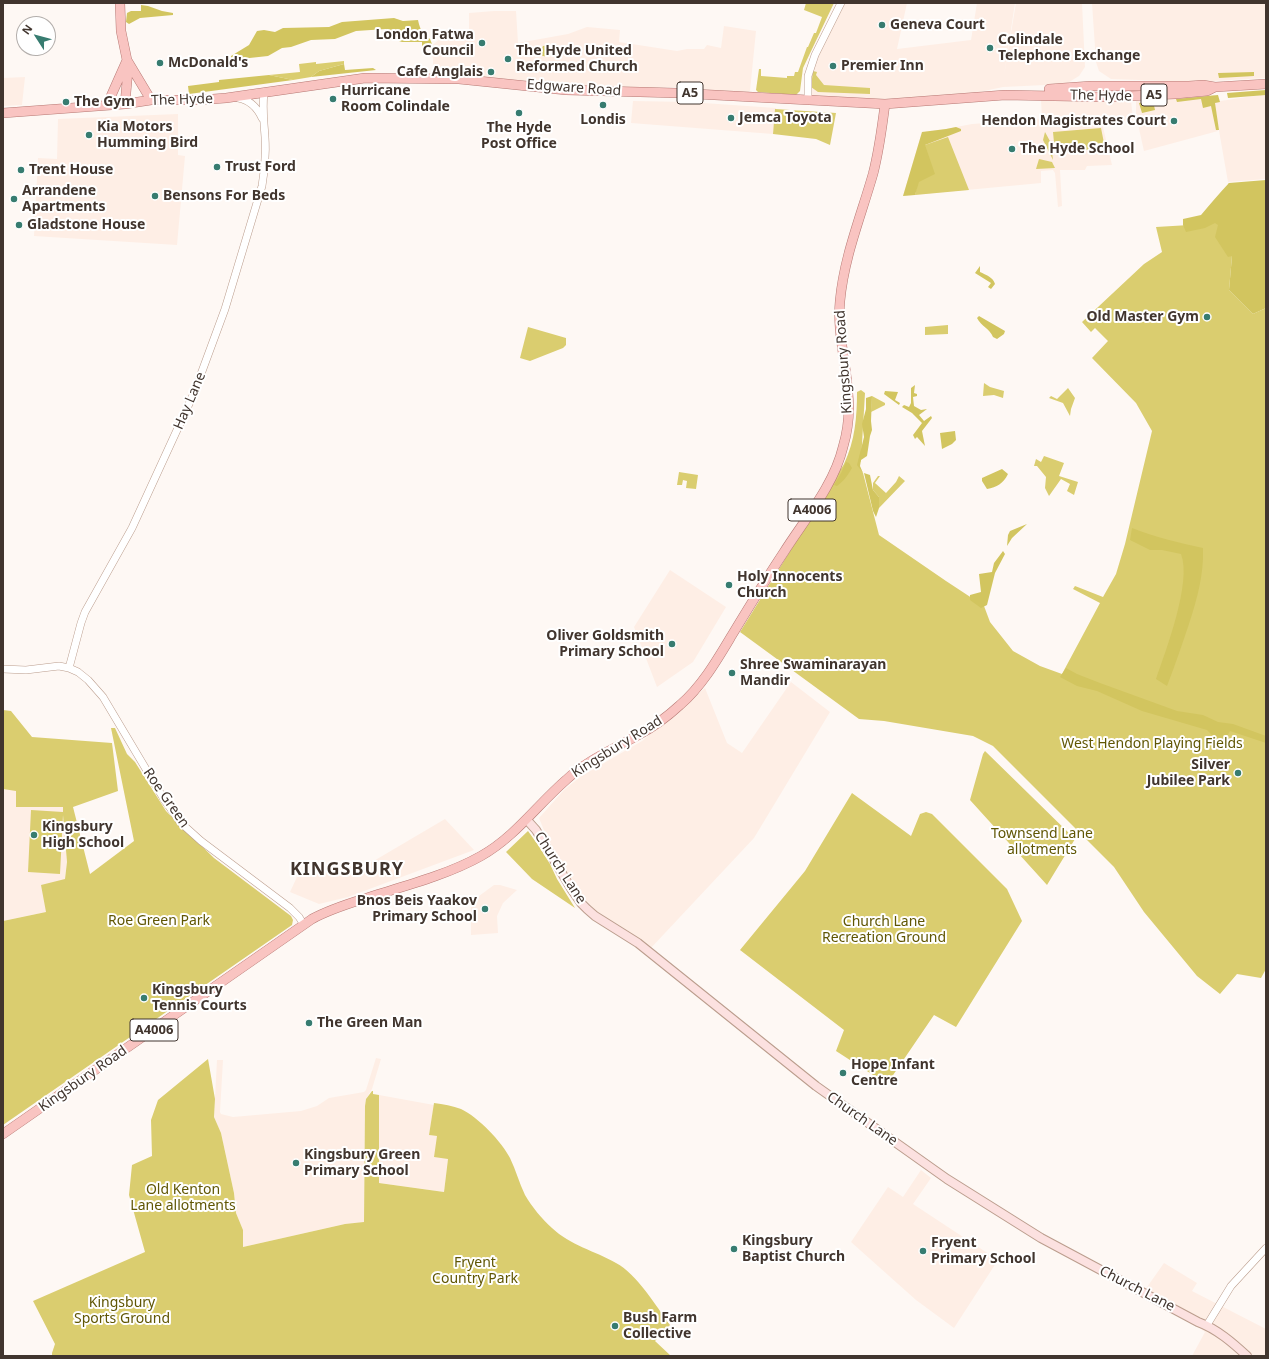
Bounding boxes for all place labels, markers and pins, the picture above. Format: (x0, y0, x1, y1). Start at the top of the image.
place label: Geneva Court (890, 17, 985, 33)
marker: Geneva Court (877, 20, 887, 30)
place label: London Fatwa Council (375, 27, 474, 60)
place label: Colindale Telephone Exchange (998, 32, 1140, 64)
marker: London Fatwa Council (477, 38, 487, 48)
place label: The Hyde United Reformed Church (516, 43, 638, 76)
marker: Colindale Telephone Exchange (985, 43, 995, 53)
marker: The Hyde United Reformed Church (503, 54, 513, 64)
place label: McDonald's (168, 55, 248, 71)
marker: McDonald's (155, 58, 165, 68)
place label: Premier Inn (841, 58, 924, 74)
marker: Premier Inn (828, 61, 838, 71)
place label: Cafe Anglais (397, 64, 483, 80)
marker: Cafe Anglais (486, 67, 496, 77)
place label: Hurricane Room Colindale (341, 83, 450, 116)
place label: The Gym (74, 94, 135, 110)
marker: Hurricane Room Colindale (328, 94, 338, 104)
marker: The Gym (61, 97, 71, 107)
marker: Londis (598, 100, 608, 110)
marker: The Hyde Post Office (514, 108, 524, 118)
place label: Jemca Toyota (739, 110, 832, 126)
place label: Londis (580, 112, 626, 128)
marker: Jemca Toyota (726, 113, 736, 123)
place label: Hendon Magistrates Court (981, 113, 1166, 129)
marker: Hendon Magistrates Court (1169, 116, 1179, 126)
place label: Kia Motors Humming Bird (97, 119, 198, 152)
place label: The Hyde Post Office (481, 120, 557, 152)
marker: Kia Motors Humming Bird (84, 130, 94, 140)
place label: The Hyde School (1020, 141, 1134, 157)
marker: The Hyde School (1007, 144, 1017, 154)
place label: Trust Ford (225, 159, 296, 175)
place label: Trent House (29, 162, 113, 178)
marker: Trust Ford (212, 162, 222, 172)
marker: Trent House (16, 165, 26, 175)
place label: Arrandene Apartments (22, 183, 105, 216)
place label: Bensons For Beds (163, 188, 285, 204)
marker: Bensons For Beds (150, 191, 160, 201)
marker: Arrandene Apartments (9, 194, 19, 204)
place label: Gladstone House (27, 217, 145, 233)
marker: Gladstone House (14, 220, 24, 230)
place label: Old Master Gym (1087, 309, 1199, 325)
marker: Old Master Gym (1202, 312, 1212, 322)
place label: Holy Innocents Church (737, 569, 842, 602)
marker: Holy Innocents Church (724, 580, 734, 590)
place label: Oliver Goldsmith Primary School (546, 628, 664, 660)
marker: Oliver Goldsmith Primary School (667, 639, 677, 649)
place label: Shree Swaminarayan Mandir (740, 657, 886, 690)
marker: Shree Swaminarayan Mandir (727, 668, 737, 678)
place label: Silver Jubilee Park (1147, 757, 1230, 790)
marker: Silver Jubilee Park (1233, 768, 1243, 778)
place label: Kingsbury High School (42, 819, 124, 852)
marker: Kingsbury High School (29, 830, 39, 840)
place label: Bnos Beis Yaakov Primary School (357, 893, 477, 926)
marker: Bnos Beis Yaakov Primary School (480, 904, 490, 914)
place label: Kingsbury Tennis Courts (152, 982, 247, 1014)
marker: Kingsbury Tennis Courts (139, 993, 149, 1003)
place label: The Green Man (317, 1015, 422, 1031)
marker: The Green Man (304, 1018, 314, 1028)
place label: Hope Infant Centre (851, 1057, 935, 1090)
marker: Hope Infant Centre (838, 1068, 848, 1078)
place label: Kingsbury Green Primary School (304, 1147, 420, 1180)
marker: Kingsbury Green Primary School (291, 1158, 301, 1168)
place label: Kingsbury Baptist Church (742, 1233, 845, 1266)
place label: Fryent Primary School (931, 1235, 1036, 1268)
marker: Kingsbury Baptist Church (729, 1244, 739, 1254)
marker: Fryent Primary School (918, 1246, 928, 1256)
place label: Bush Farm Collective (623, 1310, 697, 1342)
marker: Bush Farm Collective (610, 1321, 620, 1331)

